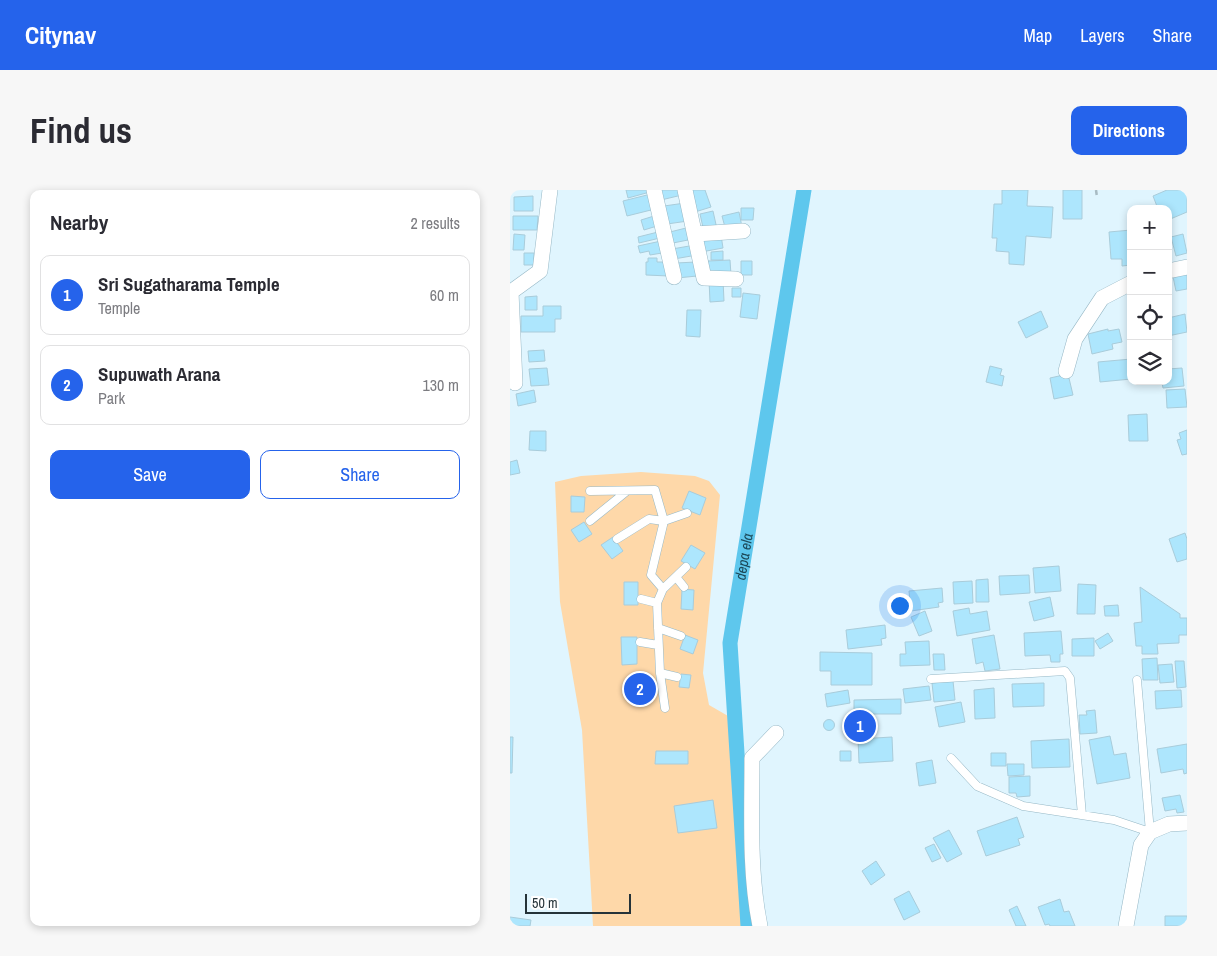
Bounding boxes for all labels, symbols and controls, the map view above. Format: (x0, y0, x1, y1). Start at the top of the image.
text: Citynav (25, 19, 96, 51)
text: Map (1024, 23, 1052, 48)
text: Layers (1080, 23, 1125, 48)
text: Share (1153, 23, 1192, 48)
button: Directions (1071, 106, 1187, 155)
text: Find us (30, 107, 132, 154)
map controls (1127, 205, 1172, 385)
button: + (1127, 205, 1172, 250)
text: Nearby (50, 208, 108, 237)
text: 2 results (410, 212, 460, 234)
button: − (1127, 250, 1172, 295)
text: Sri Sugatharama Temple (98, 271, 280, 297)
text: 1 (63, 284, 71, 306)
text: 60 m (430, 284, 459, 306)
button: locate (1127, 295, 1172, 340)
text: Temple (98, 297, 140, 319)
button: layers (1127, 340, 1172, 385)
text: Supuwath Arana (98, 361, 220, 387)
text: 2 (63, 374, 71, 396)
text: 130 m (423, 374, 459, 396)
text: Park (98, 387, 125, 409)
button: Save (50, 450, 250, 499)
button: Share (260, 450, 460, 499)
water label: depa ela (729, 531, 758, 582)
your location (887, 593, 913, 619)
pin: 2 (624, 670, 656, 708)
pin: 1 (844, 707, 876, 745)
scale bar (525, 891, 631, 914)
text: 50 m (532, 894, 558, 912)

